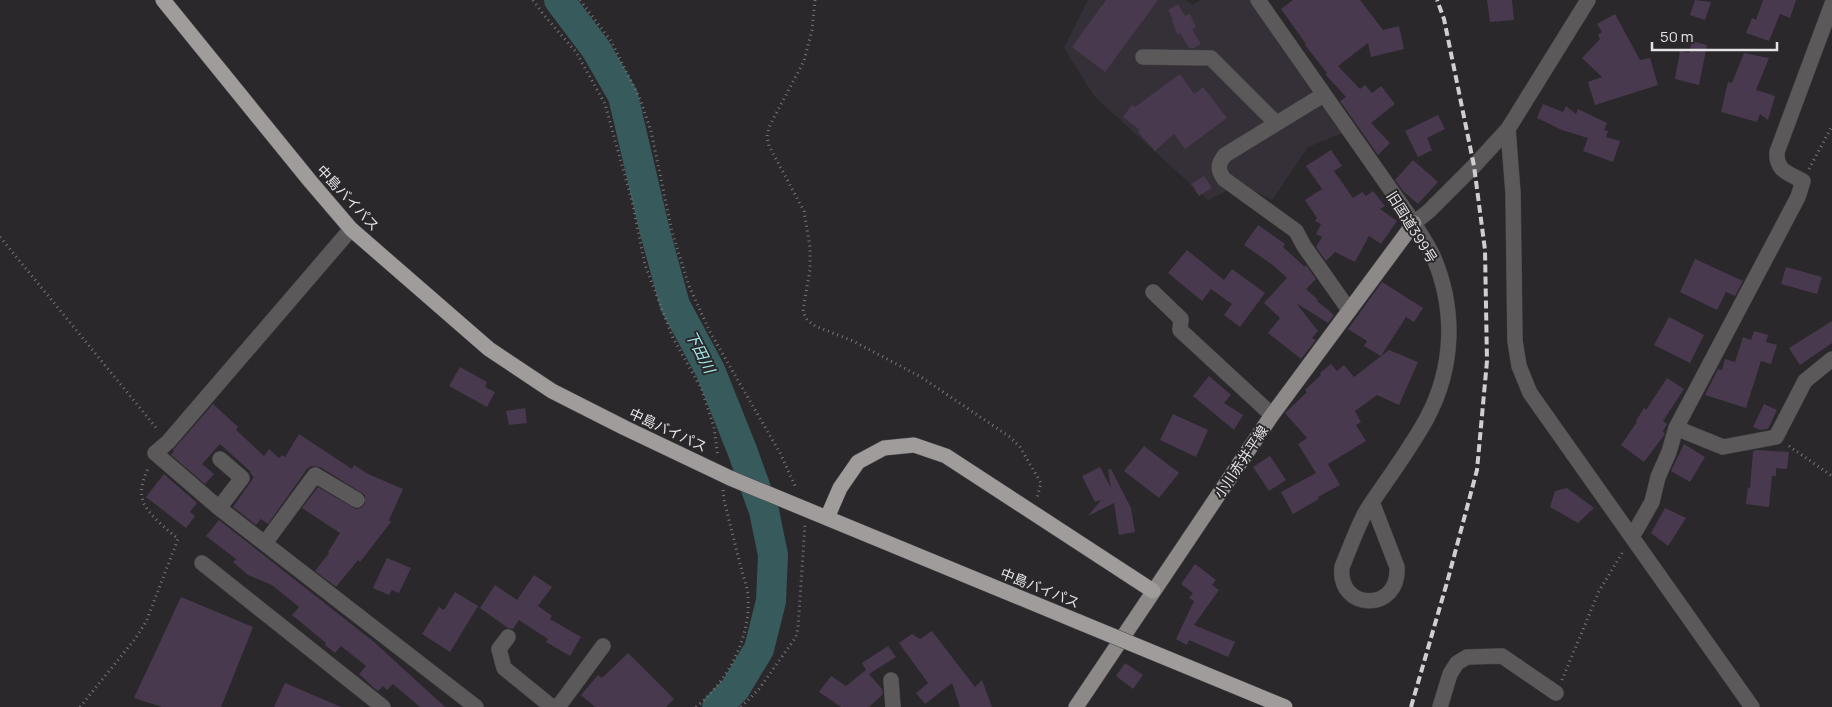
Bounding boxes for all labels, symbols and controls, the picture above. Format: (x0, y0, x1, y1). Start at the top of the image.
scale bar (1652, 20, 1777, 52)
text: 50 m (1660, 26, 1694, 47)
street label: 中島バイパス (313, 161, 384, 235)
street label: 旧国道399号 (1383, 187, 1442, 266)
water label: 下田川 (681, 327, 721, 378)
street label: 中島バイパス (626, 403, 710, 456)
street label: 小川赤井平線 (1209, 422, 1272, 502)
street label: 中島バイパス (998, 563, 1083, 612)

